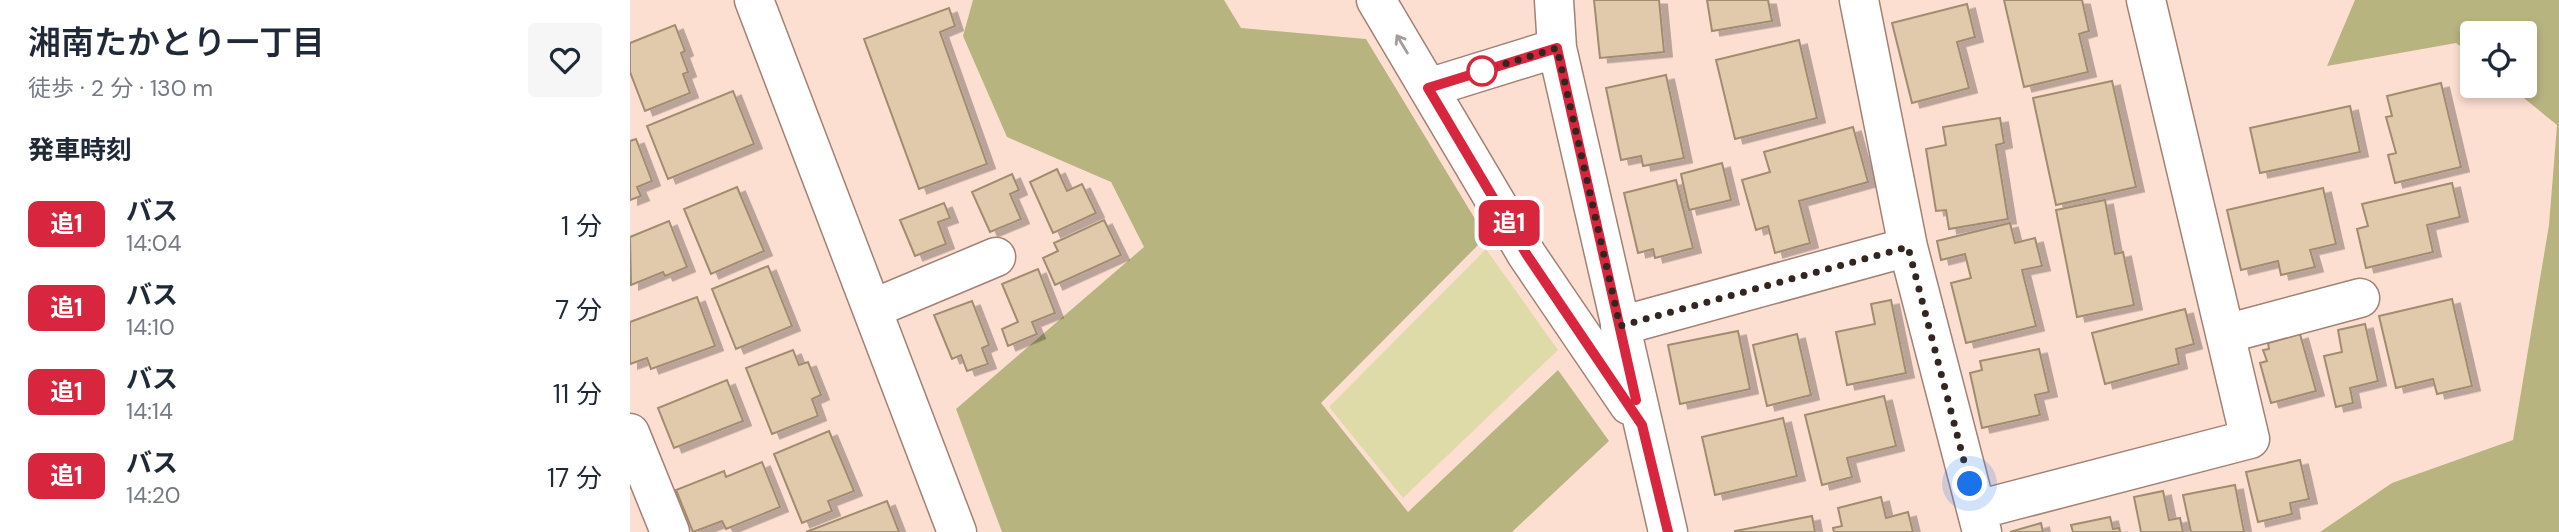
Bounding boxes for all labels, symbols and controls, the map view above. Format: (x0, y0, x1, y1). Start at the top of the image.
text: 湘南たかとり一丁目 (28, 21, 325, 64)
map controls (2460, 21, 2537, 98)
button: locate (2460, 21, 2537, 98)
button: heart (528, 23, 602, 97)
one-way arrow (1395, 34, 1409, 54)
unlabelled marker (1467, 56, 1497, 86)
text: 徒歩 · 2 分 · 130 m (28, 73, 213, 103)
text: 発車時刻 (28, 133, 132, 167)
text: バス (126, 194, 178, 228)
line badge: 追1 (1478, 200, 1540, 246)
text: 追1 (1493, 207, 1525, 238)
text: 追1 (50, 208, 83, 239)
text: 1 分 (561, 209, 602, 243)
text: 14:04 (126, 228, 181, 258)
text: バス (126, 278, 178, 312)
text: 追1 (50, 292, 83, 323)
text: 7 分 (555, 293, 602, 327)
text: 14:10 (126, 312, 175, 342)
text: バス (126, 362, 178, 396)
text: 追1 (50, 376, 83, 407)
text: 11 分 (553, 377, 602, 411)
text: 14:14 (126, 396, 173, 426)
text: バス (126, 446, 178, 480)
text: 追1 (50, 460, 83, 491)
text: 17 分 (547, 461, 602, 495)
your location (1952, 466, 1987, 501)
text: 14:20 (126, 480, 181, 510)

